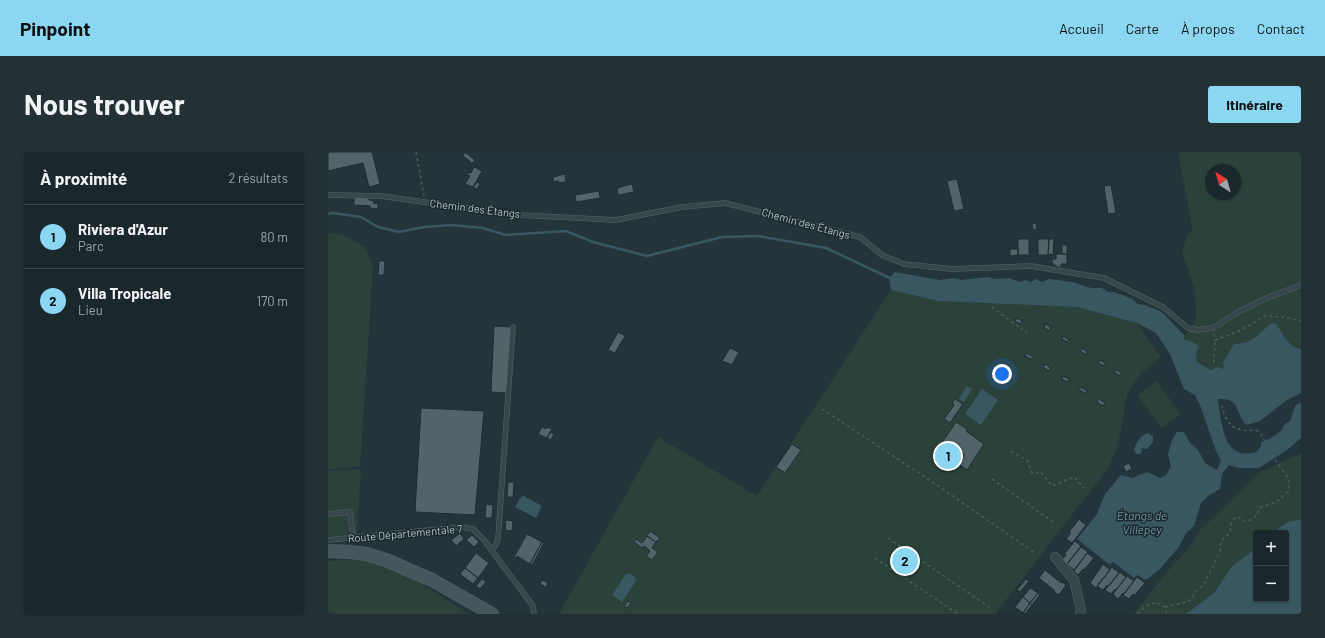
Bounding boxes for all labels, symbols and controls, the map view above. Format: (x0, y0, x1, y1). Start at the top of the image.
text: Pinpoint (20, 17, 90, 40)
text: Accueil (1059, 20, 1104, 37)
text: Carte (1126, 20, 1159, 37)
text: À propos (1181, 20, 1235, 37)
text: Contact (1257, 20, 1305, 37)
button: Itinéraire (1208, 86, 1301, 123)
text: Nous trouver (24, 87, 185, 121)
north arrow (1205, 164, 1241, 200)
text: À proximité (40, 168, 127, 188)
text: 2 résultats (228, 170, 288, 186)
street label: Chemin des Étangs (429, 196, 521, 220)
street label: Chemin des Étangs (760, 205, 852, 241)
text: Riviera d'Azur (78, 220, 168, 238)
text: 1 (51, 229, 55, 245)
text: 80 m (261, 229, 288, 245)
text: Parc (78, 238, 104, 254)
text: Villa Tropicale (78, 284, 171, 302)
text: 2 (49, 293, 57, 309)
text: 170 m (257, 293, 288, 309)
text: Lieu (78, 302, 103, 318)
your location (992, 364, 1012, 384)
pin: 1 (935, 441, 961, 471)
water label: Étangs de Villepey (1117, 508, 1167, 536)
street label: Route Départementale 7 (347, 522, 463, 544)
map controls (1253, 530, 1289, 602)
button: + (1253, 530, 1289, 566)
pin: 2 (892, 546, 918, 576)
button: − (1253, 566, 1289, 602)

